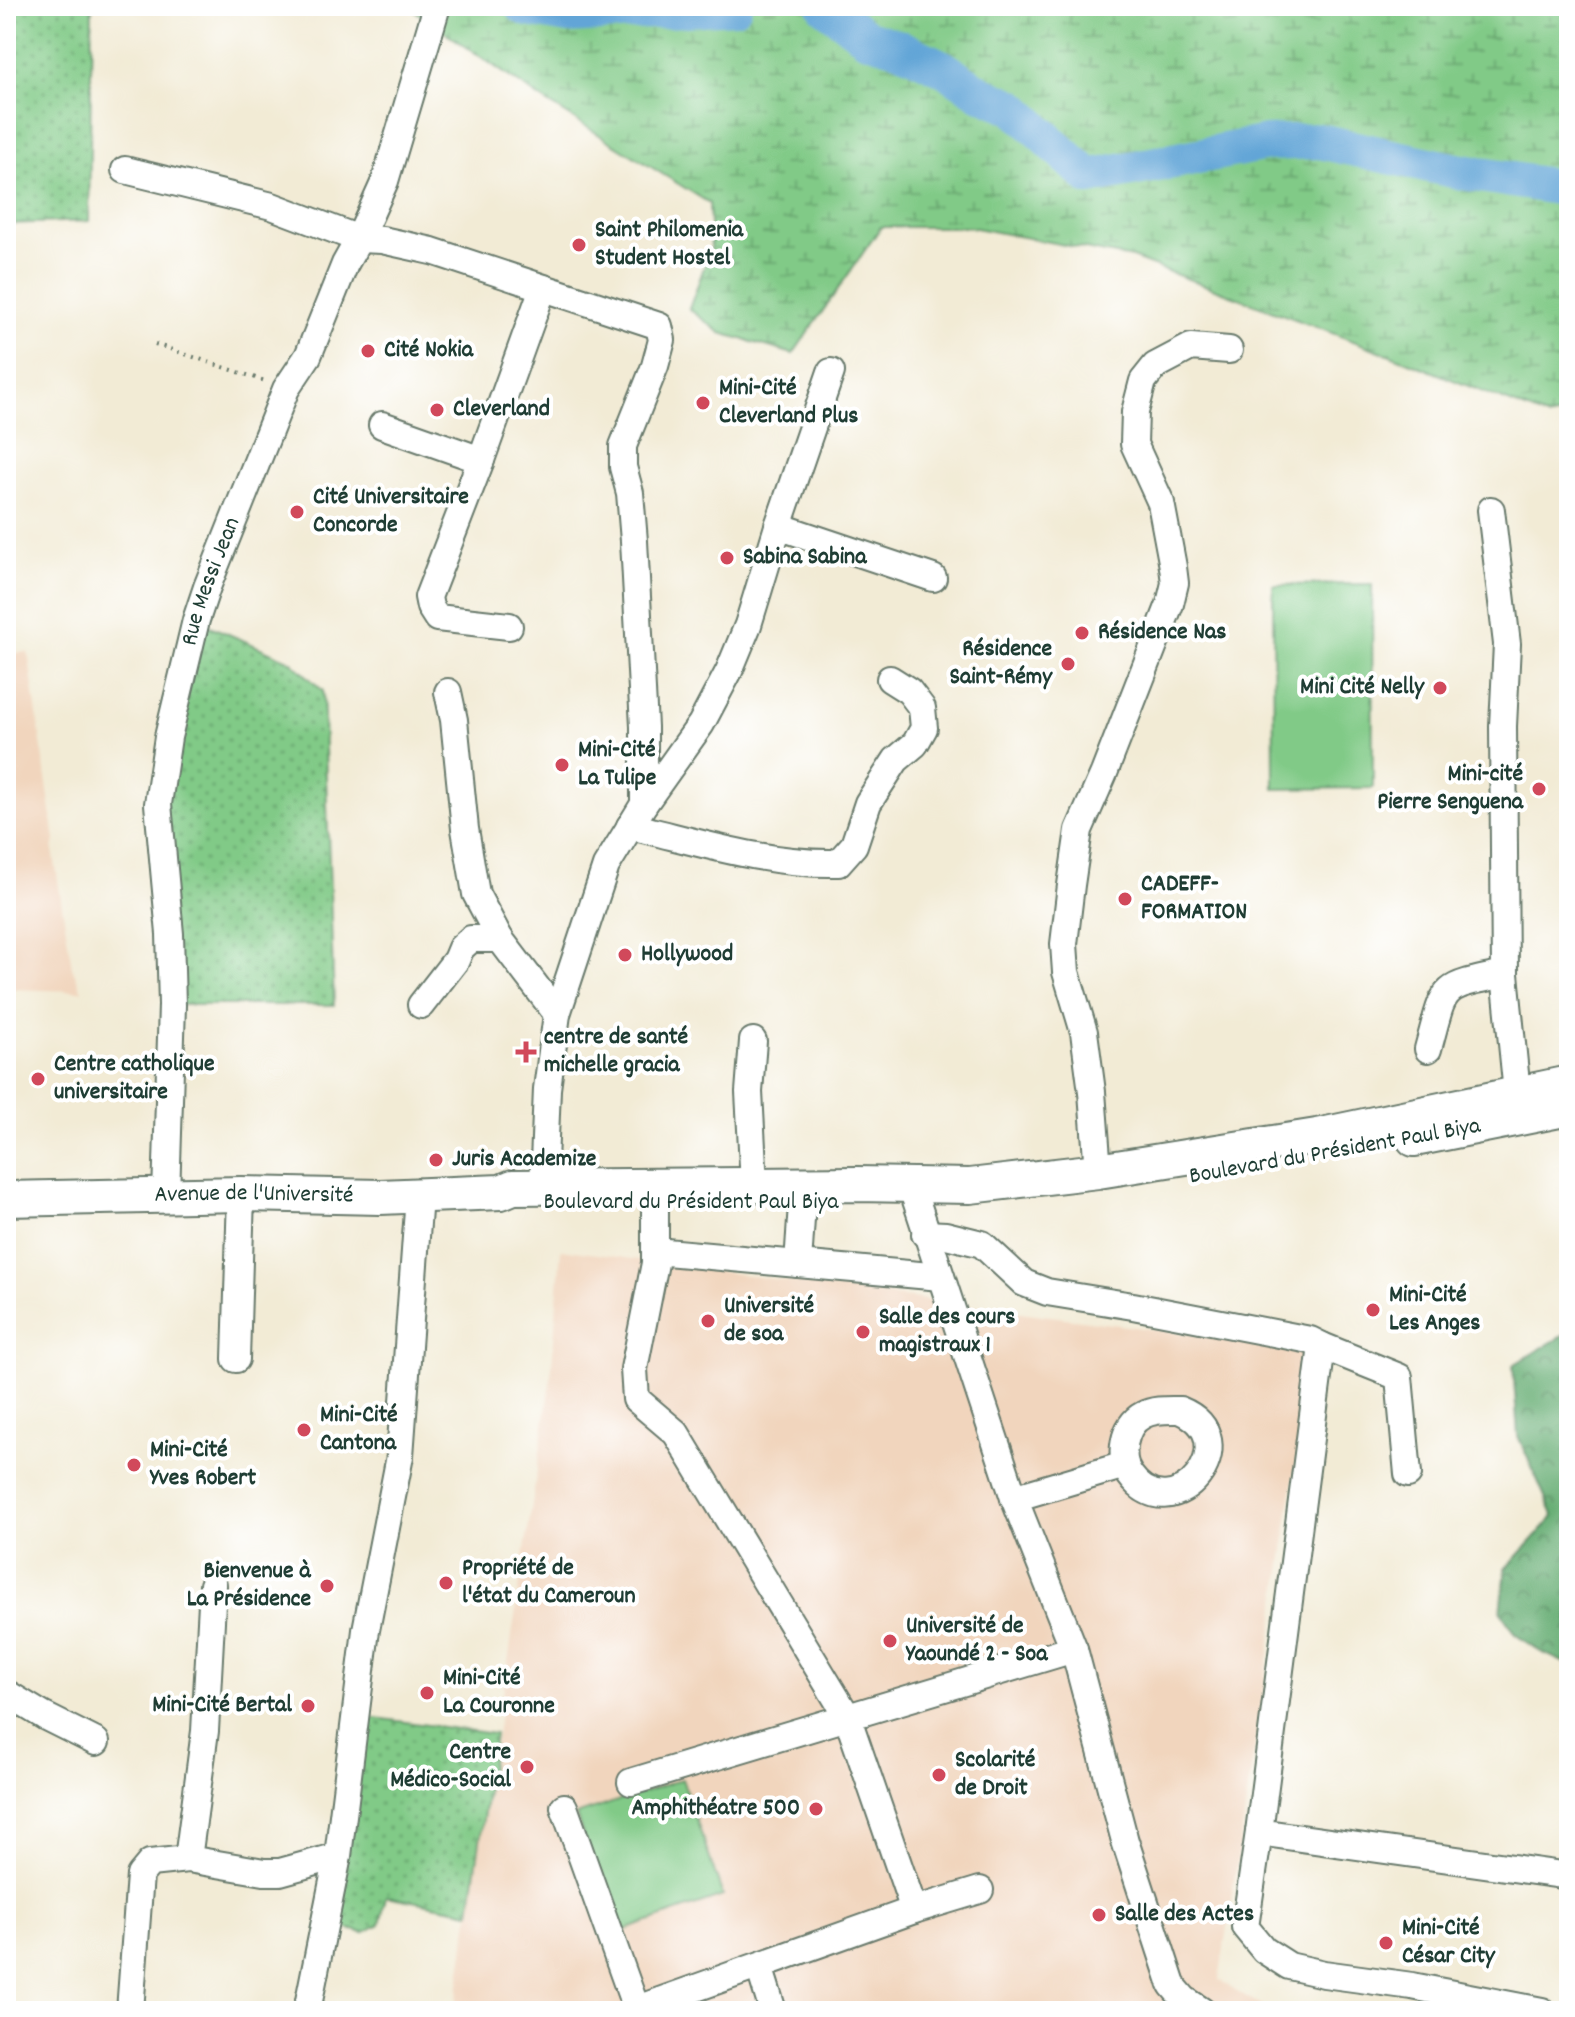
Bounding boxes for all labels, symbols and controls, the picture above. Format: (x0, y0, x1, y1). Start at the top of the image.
place label: Saint Philomenia Student Hostel (595, 214, 744, 276)
marker: Saint Philomenia Student Hostel (570, 236, 588, 254)
place label: Cité Nokia (384, 334, 474, 368)
marker: Cité Nokia (359, 342, 377, 360)
place label: Mini-Cité Cleverland Plus (719, 372, 858, 434)
place label: Cleverland (453, 393, 550, 427)
marker: Mini-Cité Cleverland Plus (694, 394, 712, 412)
marker: Cleverland (428, 401, 446, 419)
place label: Cité Universitaire Concorde (313, 481, 469, 543)
marker: Cité Universitaire Concorde (288, 503, 306, 521)
street label: Rue Messi Jean (173, 512, 250, 649)
place label: Sabina Sabina (743, 541, 867, 575)
marker: Sabina Sabina (718, 549, 736, 567)
place label: Résidence Nas (1098, 616, 1226, 650)
marker: Résidence Nas (1073, 624, 1091, 642)
place label: Résidence Saint-Rémy (949, 633, 1053, 695)
marker: Résidence Saint-Rémy (1059, 655, 1077, 673)
place label: Mini Cité Nelly (1300, 671, 1425, 705)
marker: Mini Cité Nelly (1431, 679, 1449, 697)
place label: Mini-Cité La Tulipe (578, 734, 657, 796)
marker: Mini-Cité La Tulipe (553, 756, 571, 774)
place label: Mini-cité Pierre Senguena (1377, 758, 1524, 820)
marker: Mini-cité Pierre Senguena (1530, 780, 1548, 798)
place label: CADEFF- FORMATION (1141, 868, 1247, 930)
marker: CADEFF- FORMATION (1116, 890, 1134, 908)
place label: Hollywood (641, 938, 733, 972)
marker: Hollywood (616, 946, 634, 964)
place label: centre de santé michelle gracia (544, 1021, 688, 1083)
marker: centre de santé michelle gracia (515, 1041, 537, 1063)
place label: Centre catholique universitaire (54, 1048, 215, 1110)
marker: Centre catholique universitaire (29, 1070, 47, 1088)
street label: Boulevard du Président Paul Biya (1187, 1110, 1484, 1194)
place label: Juris Academize (452, 1143, 597, 1177)
marker: Juris Academize (427, 1151, 445, 1169)
street label: Avenue de l'Université (154, 1177, 354, 1213)
street label: Boulevard du Président Paul Biya (543, 1186, 839, 1220)
place label: Mini-Cité Les Anges (1389, 1279, 1480, 1341)
place label: Université de soa (724, 1290, 814, 1352)
place label: Salle des cours magistraux 1 (879, 1301, 1015, 1363)
marker: Mini-Cité Les Anges (1364, 1301, 1382, 1319)
marker: Université de soa (699, 1312, 717, 1330)
marker: Salle des cours magistraux 1 (854, 1323, 872, 1341)
place label: Mini-Cité Cantona (320, 1399, 398, 1461)
marker: Mini-Cité Cantona (295, 1421, 313, 1439)
place label: Mini-Cité Yves Robert (149, 1434, 256, 1496)
marker: Mini-Cité Yves Robert (125, 1456, 143, 1474)
place label: Propriété de l'état du Cameroun (462, 1552, 636, 1614)
place label: Bienvenue à La Présidence (187, 1555, 312, 1617)
marker: Propriété de l'état du Cameroun (437, 1574, 455, 1592)
marker: Bienvenue à La Présidence (318, 1577, 336, 1595)
place label: Université de Yaoundé 2 - Soa (905, 1610, 1048, 1672)
marker: Université de Yaoundé 2 - Soa (881, 1632, 899, 1650)
place label: Mini-Cité La Couronne (443, 1662, 555, 1724)
marker: Mini-Cité La Couronne (418, 1684, 436, 1702)
place label: Mini-Cité Bertal (152, 1689, 292, 1723)
marker: Mini-Cité Bertal (299, 1697, 317, 1715)
place label: Centre Médico-Social (390, 1736, 511, 1798)
place label: Scolarité de Droit (955, 1744, 1035, 1806)
marker: Centre Médico-Social (518, 1758, 536, 1776)
marker: Scolarité de Droit (930, 1766, 948, 1784)
place label: Amphithéatre 500 (631, 1792, 800, 1826)
marker: Amphithéatre 500 (807, 1800, 825, 1818)
place label: Salle des Actes (1115, 1898, 1254, 1932)
marker: Salle des Actes (1090, 1906, 1108, 1924)
place label: Mini-Cité César City (1402, 1912, 1496, 1974)
marker: Mini-Cité César City (1377, 1934, 1395, 1952)

